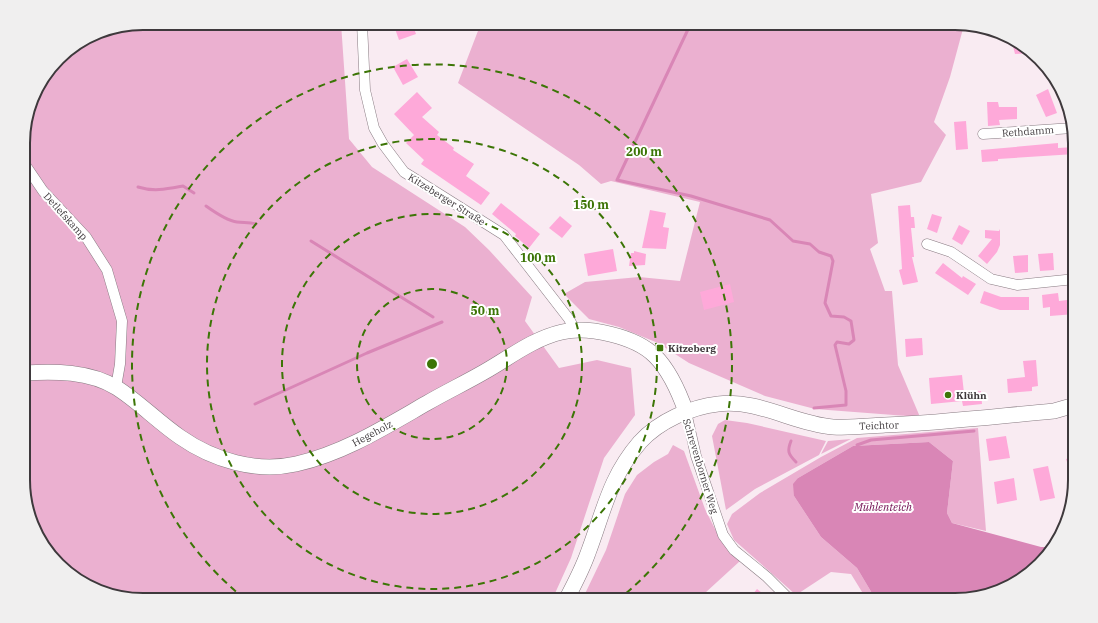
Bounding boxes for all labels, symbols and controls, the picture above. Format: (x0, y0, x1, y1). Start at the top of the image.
street label: Rethdamm (1001, 123, 1055, 140)
text: 200 m (626, 144, 662, 159)
street label: Kitzeberger Straße (406, 170, 488, 228)
street label: Detlefskamp (41, 190, 90, 243)
text: 150 m (573, 197, 609, 212)
text: 100 m (520, 250, 556, 265)
text: 50 m (471, 303, 500, 318)
place label: Kitzeberg (668, 342, 716, 355)
marker: Kitzeberg (655, 343, 665, 353)
centre of rings (425, 357, 439, 371)
place label: Klühn (956, 389, 987, 402)
marker: Klühn (943, 390, 953, 400)
street label: Hegeholz (350, 417, 395, 449)
street label: Schrevenborner Weg (680, 417, 721, 516)
street label: Teichtor (859, 418, 900, 433)
water label: Mühlenteich (853, 500, 912, 514)

